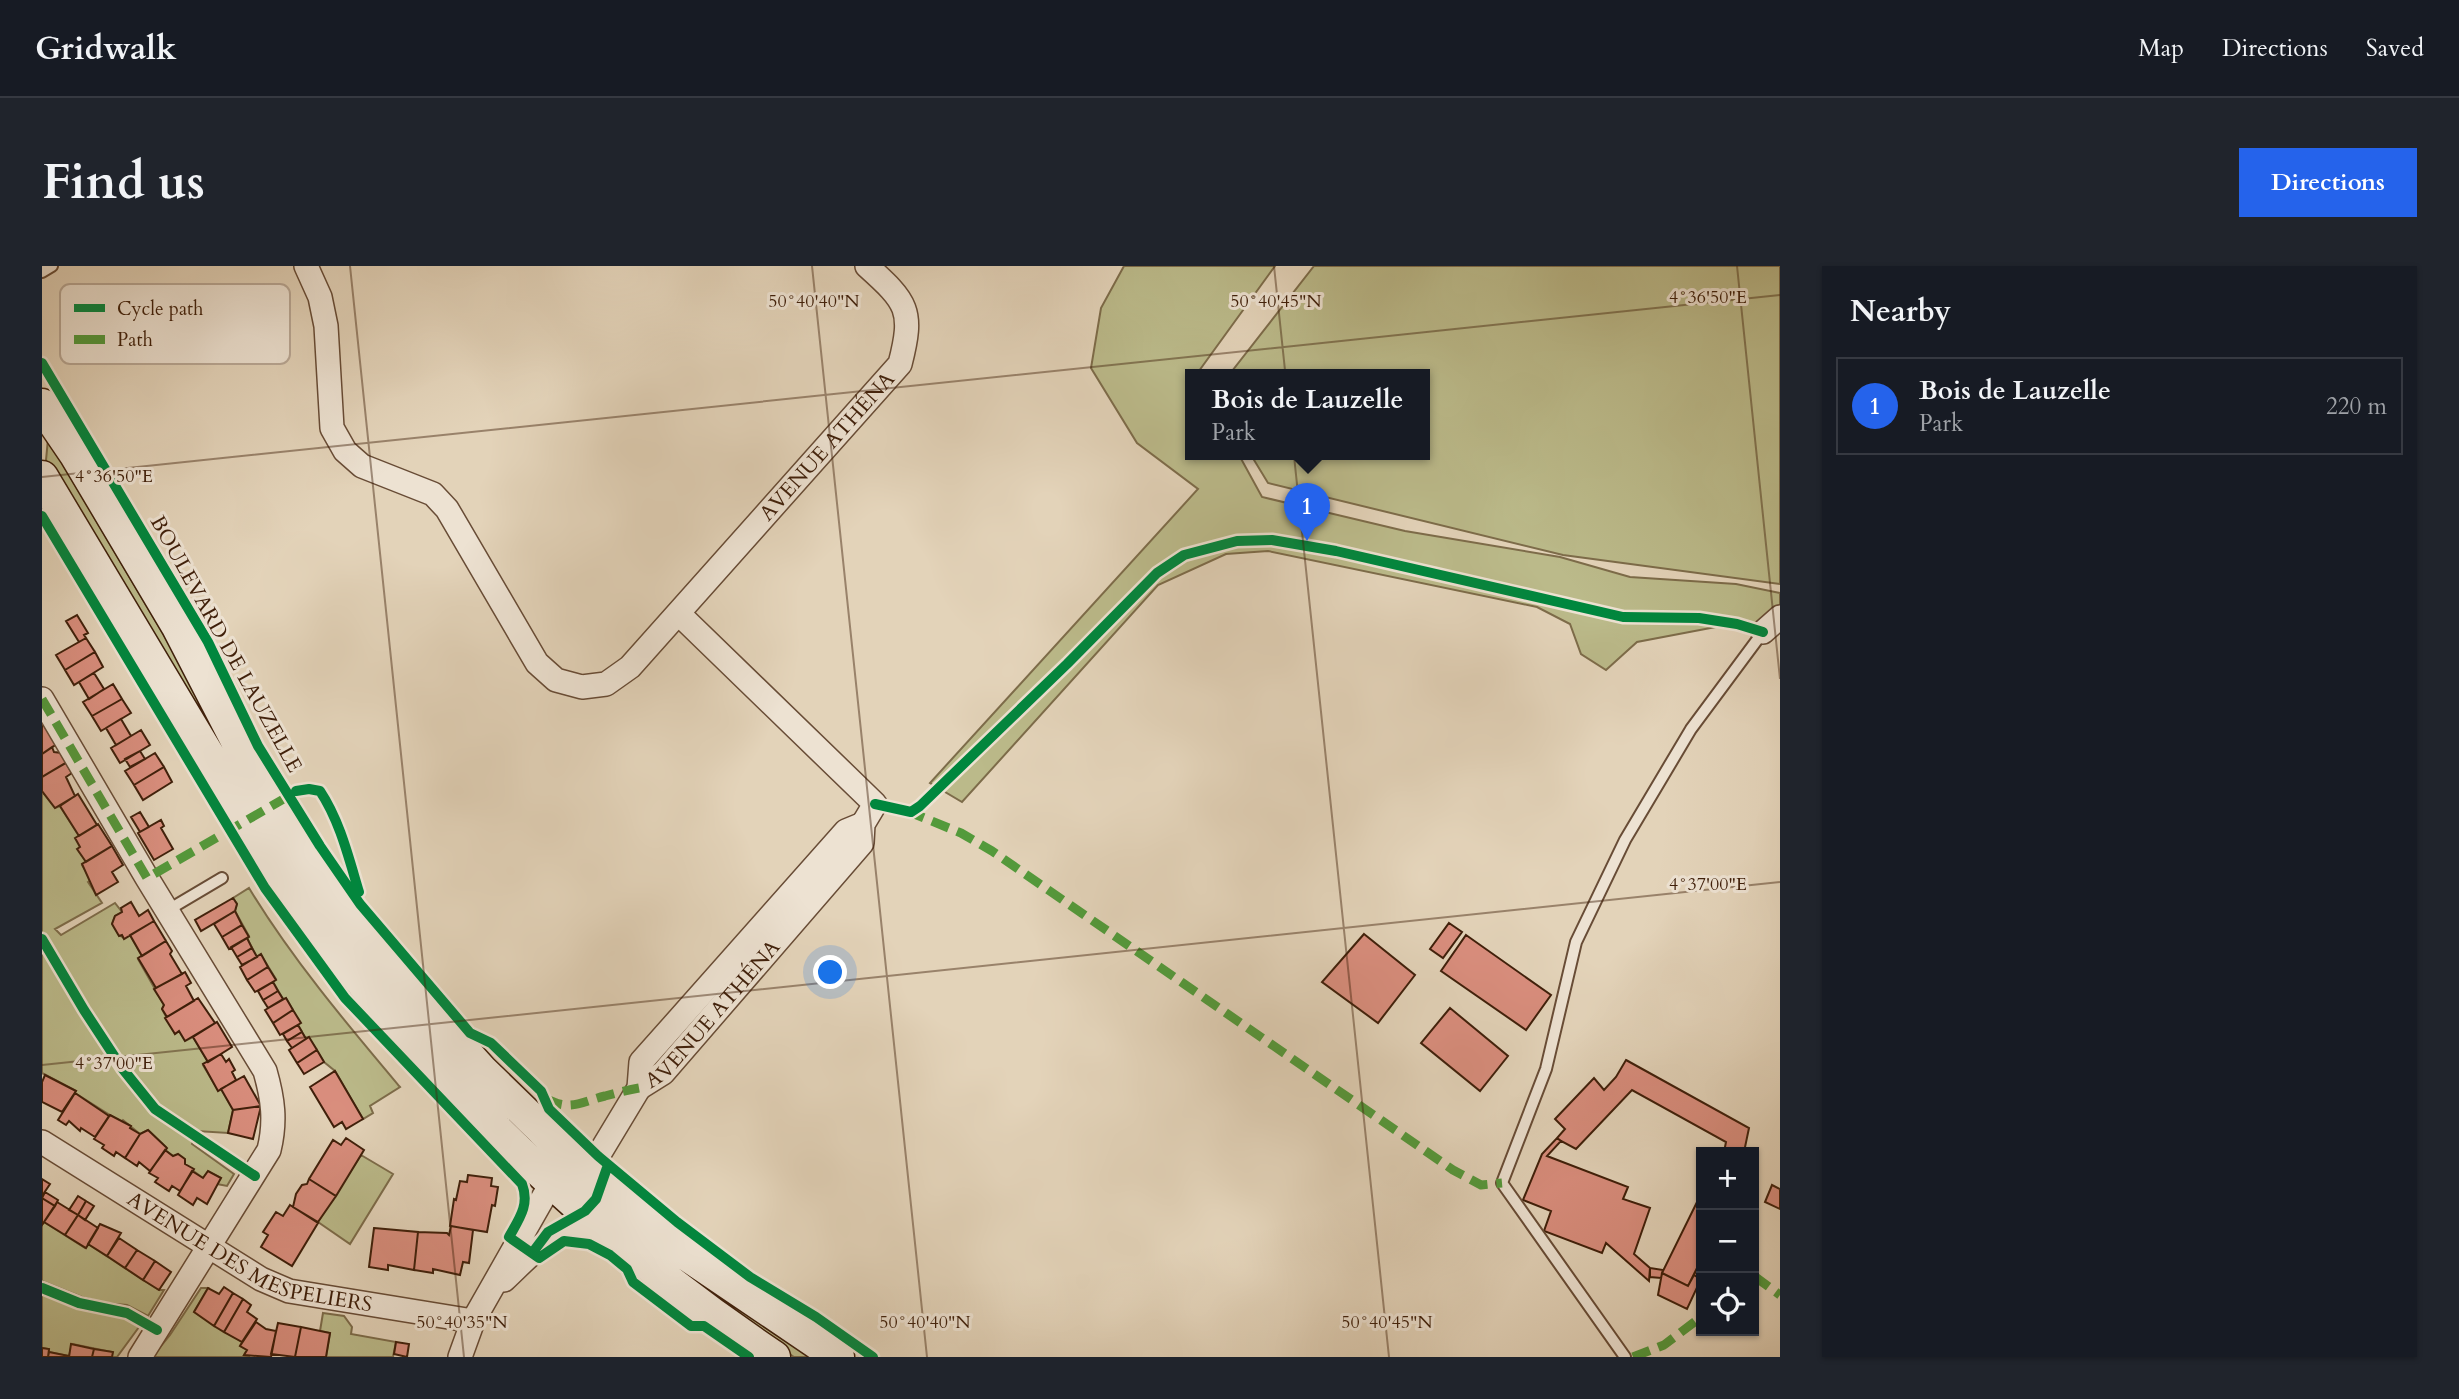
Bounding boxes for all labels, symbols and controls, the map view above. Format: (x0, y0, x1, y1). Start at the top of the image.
text: Gridwalk (35, 26, 177, 71)
text: Map (2138, 32, 2184, 65)
text: Directions (2222, 32, 2328, 65)
text: Saved (2366, 32, 2424, 65)
button: Directions (2239, 148, 2417, 217)
text: Find us (42, 149, 205, 216)
legend (60, 284, 290, 364)
text: 4°36'50"E (1669, 285, 1747, 310)
text: 50°40'40"N (768, 289, 860, 314)
text: 50°40'45"N (1230, 289, 1322, 314)
text: Nearby (1850, 291, 1951, 332)
text: Cycle path (117, 296, 204, 322)
text: Path (117, 327, 153, 353)
street label: AVENUE ATHÉNA (753, 365, 901, 527)
popup (1185, 369, 1430, 460)
text: Bois de Lauzelle (1919, 373, 2111, 408)
text: Bois de Lauzelle (1212, 382, 1403, 417)
text: 1 (1869, 391, 1881, 422)
text: 220 m (2326, 391, 2387, 422)
text: Park (1919, 408, 1963, 439)
text: Park (1212, 417, 1256, 448)
text: 4°36'50"E (75, 464, 153, 489)
pin: 1 (1284, 483, 1330, 541)
street label: BOULEVARD DE LAUZELLE (143, 510, 309, 778)
text: 4°37'00"E (1669, 872, 1747, 897)
street label: AVENUE ATHÉNA (639, 933, 787, 1095)
your location (813, 955, 847, 989)
text: 4°37'00"E (75, 1051, 153, 1076)
map controls (1696, 1147, 1759, 1336)
button: + (1696, 1147, 1759, 1210)
street label: AVENUE DES MESPELIERS (122, 1184, 374, 1319)
button: − (1696, 1210, 1759, 1273)
button: locate (1696, 1273, 1759, 1336)
text: 50°40'35"N (416, 1310, 508, 1335)
text: 50°40'40"N (879, 1310, 971, 1335)
text: 50°40'45"N (1341, 1310, 1433, 1335)

